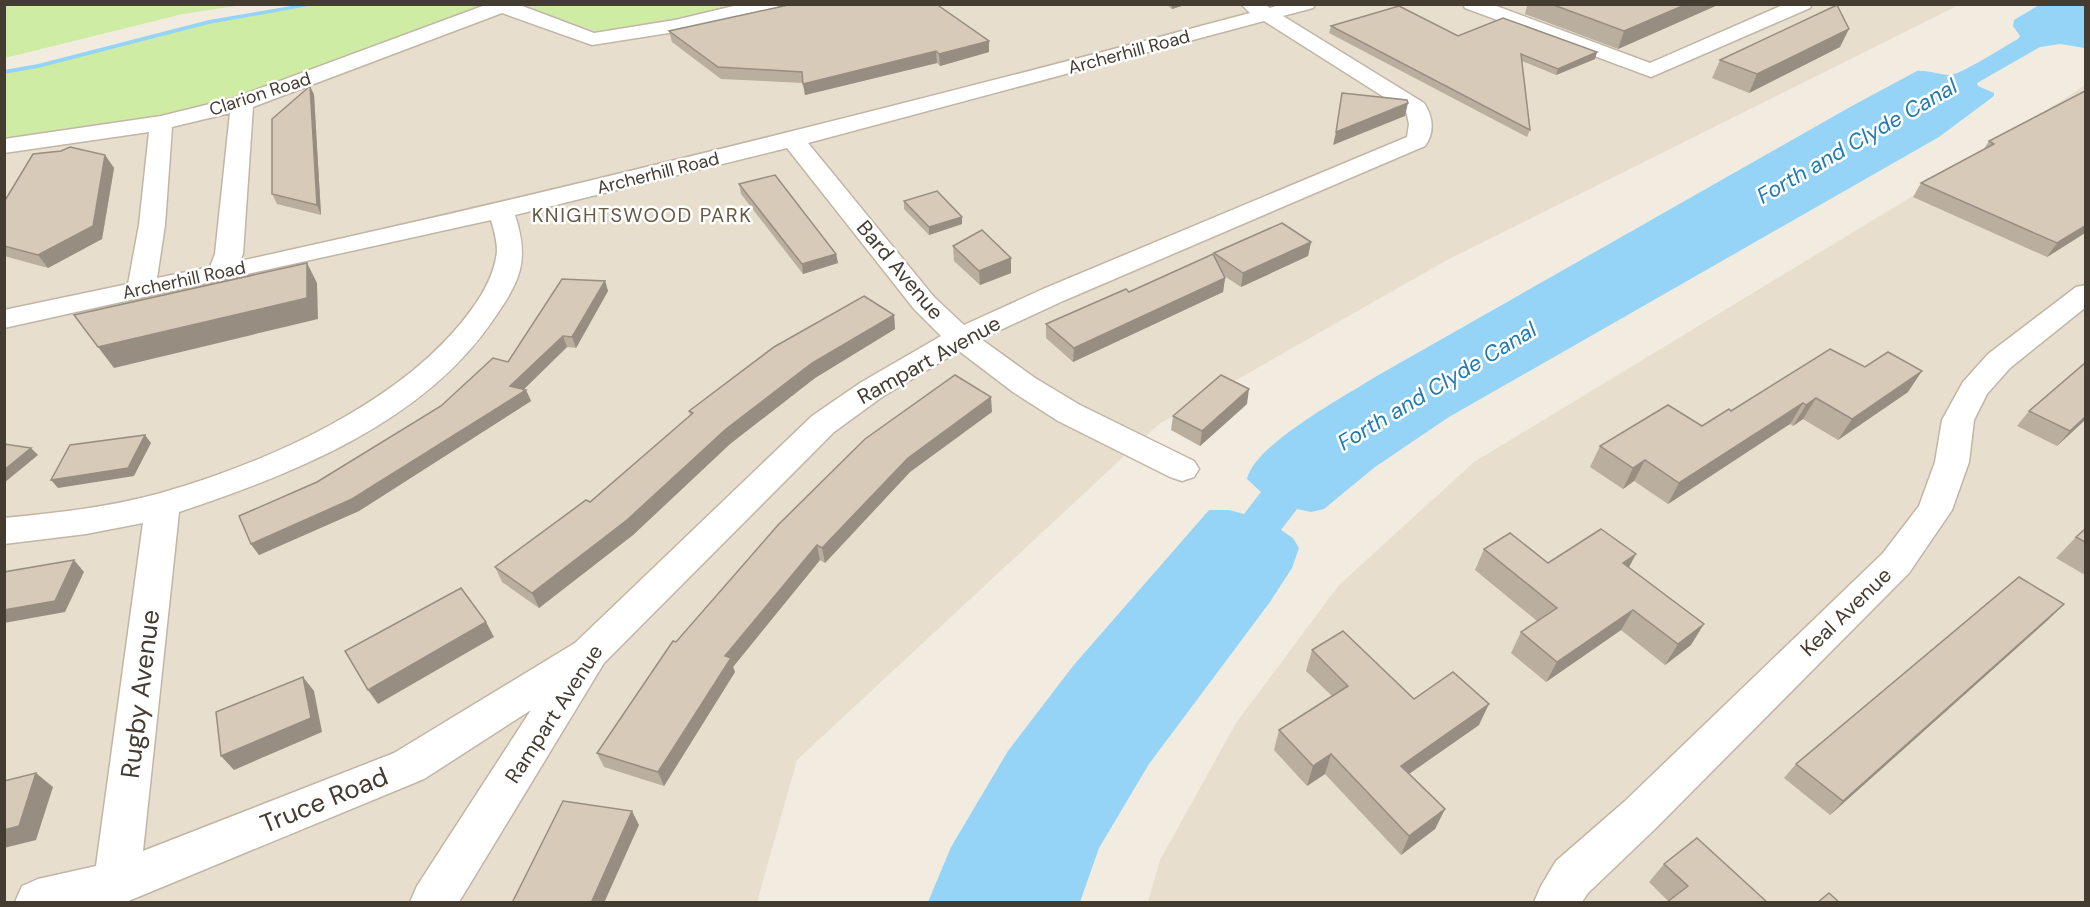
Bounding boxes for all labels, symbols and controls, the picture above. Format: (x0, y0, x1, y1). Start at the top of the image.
street label: Archerhill Road (1065, 24, 1193, 80)
street label: Clarion Road (206, 66, 314, 122)
water label: Forth and Clyde Canal (1751, 71, 1963, 210)
street label: Archerhill Road (594, 146, 722, 200)
district label: KNIGHTSWOOD PARK (532, 202, 752, 228)
street label: Bard Avenue (850, 214, 950, 326)
street label: Archerhill Road (120, 255, 248, 305)
street label: Rampart Avenue (852, 309, 1006, 411)
water label: Forth and Clyde Canal (1332, 315, 1543, 457)
street label: Keal Avenue (1794, 561, 1898, 663)
street label: Rugby Avenue (113, 608, 167, 780)
street label: Rampart Avenue (499, 639, 609, 789)
street label: Truce Road (255, 759, 393, 841)

